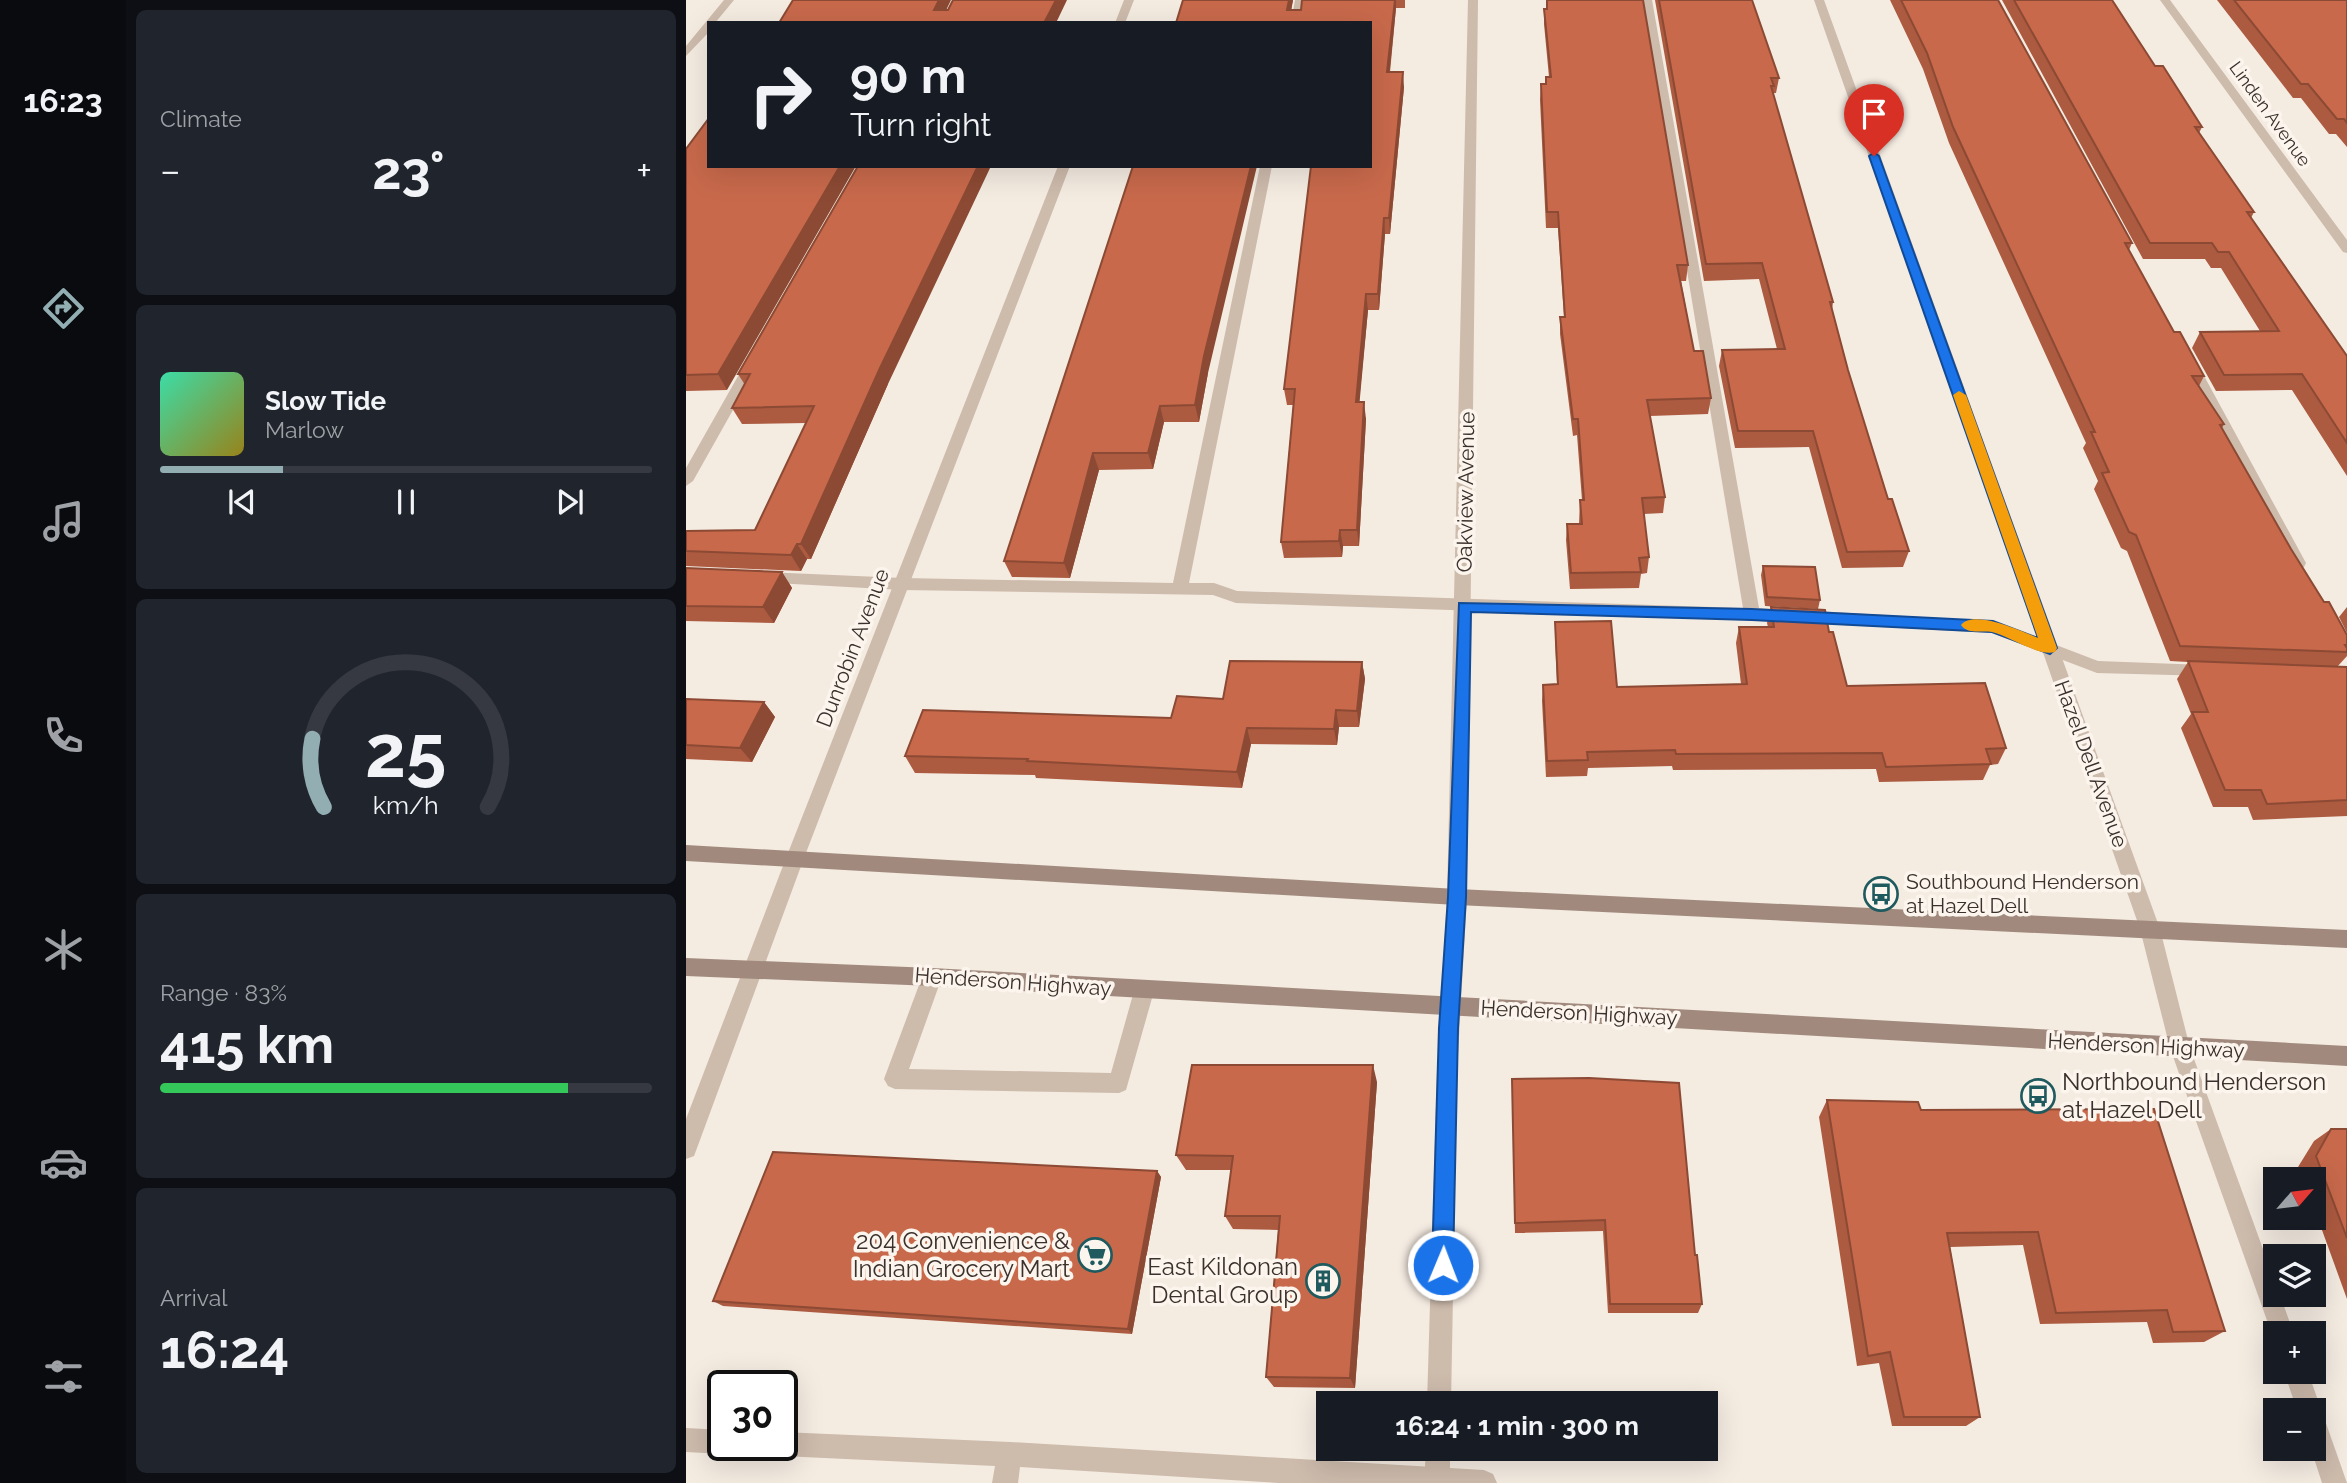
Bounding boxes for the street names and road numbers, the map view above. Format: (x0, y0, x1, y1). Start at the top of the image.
street label: Linden Avenue (2225, 57, 2316, 171)
street label: Oakview Avenue (1452, 411, 1479, 573)
street label: Dunrobin Avenue (811, 565, 894, 730)
street label: Hazel Dell Avenue (2050, 677, 2133, 851)
street label: Henderson Highway (914, 962, 1112, 1001)
street label: Henderson Highway (1480, 995, 1678, 1030)
street label: Henderson Highway (2047, 1028, 2245, 1063)

